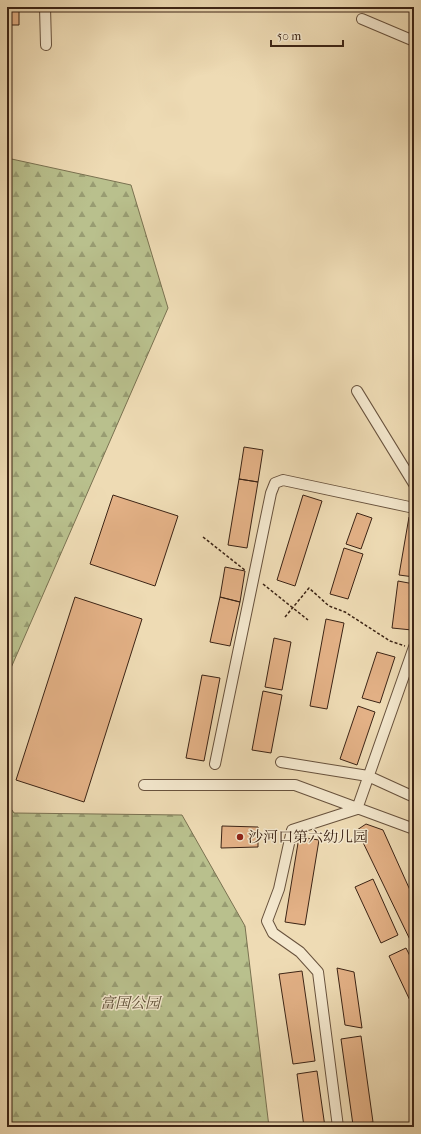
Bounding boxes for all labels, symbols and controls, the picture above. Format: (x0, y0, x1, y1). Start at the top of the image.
scale bar (271, 22, 343, 48)
text: 50 m (277, 29, 301, 43)
place label: 沙河口第六幼儿园 (248, 828, 368, 846)
marker: 沙河口第六幼儿园 (235, 832, 245, 842)
park label: 富国公园 (100, 994, 162, 1012)

